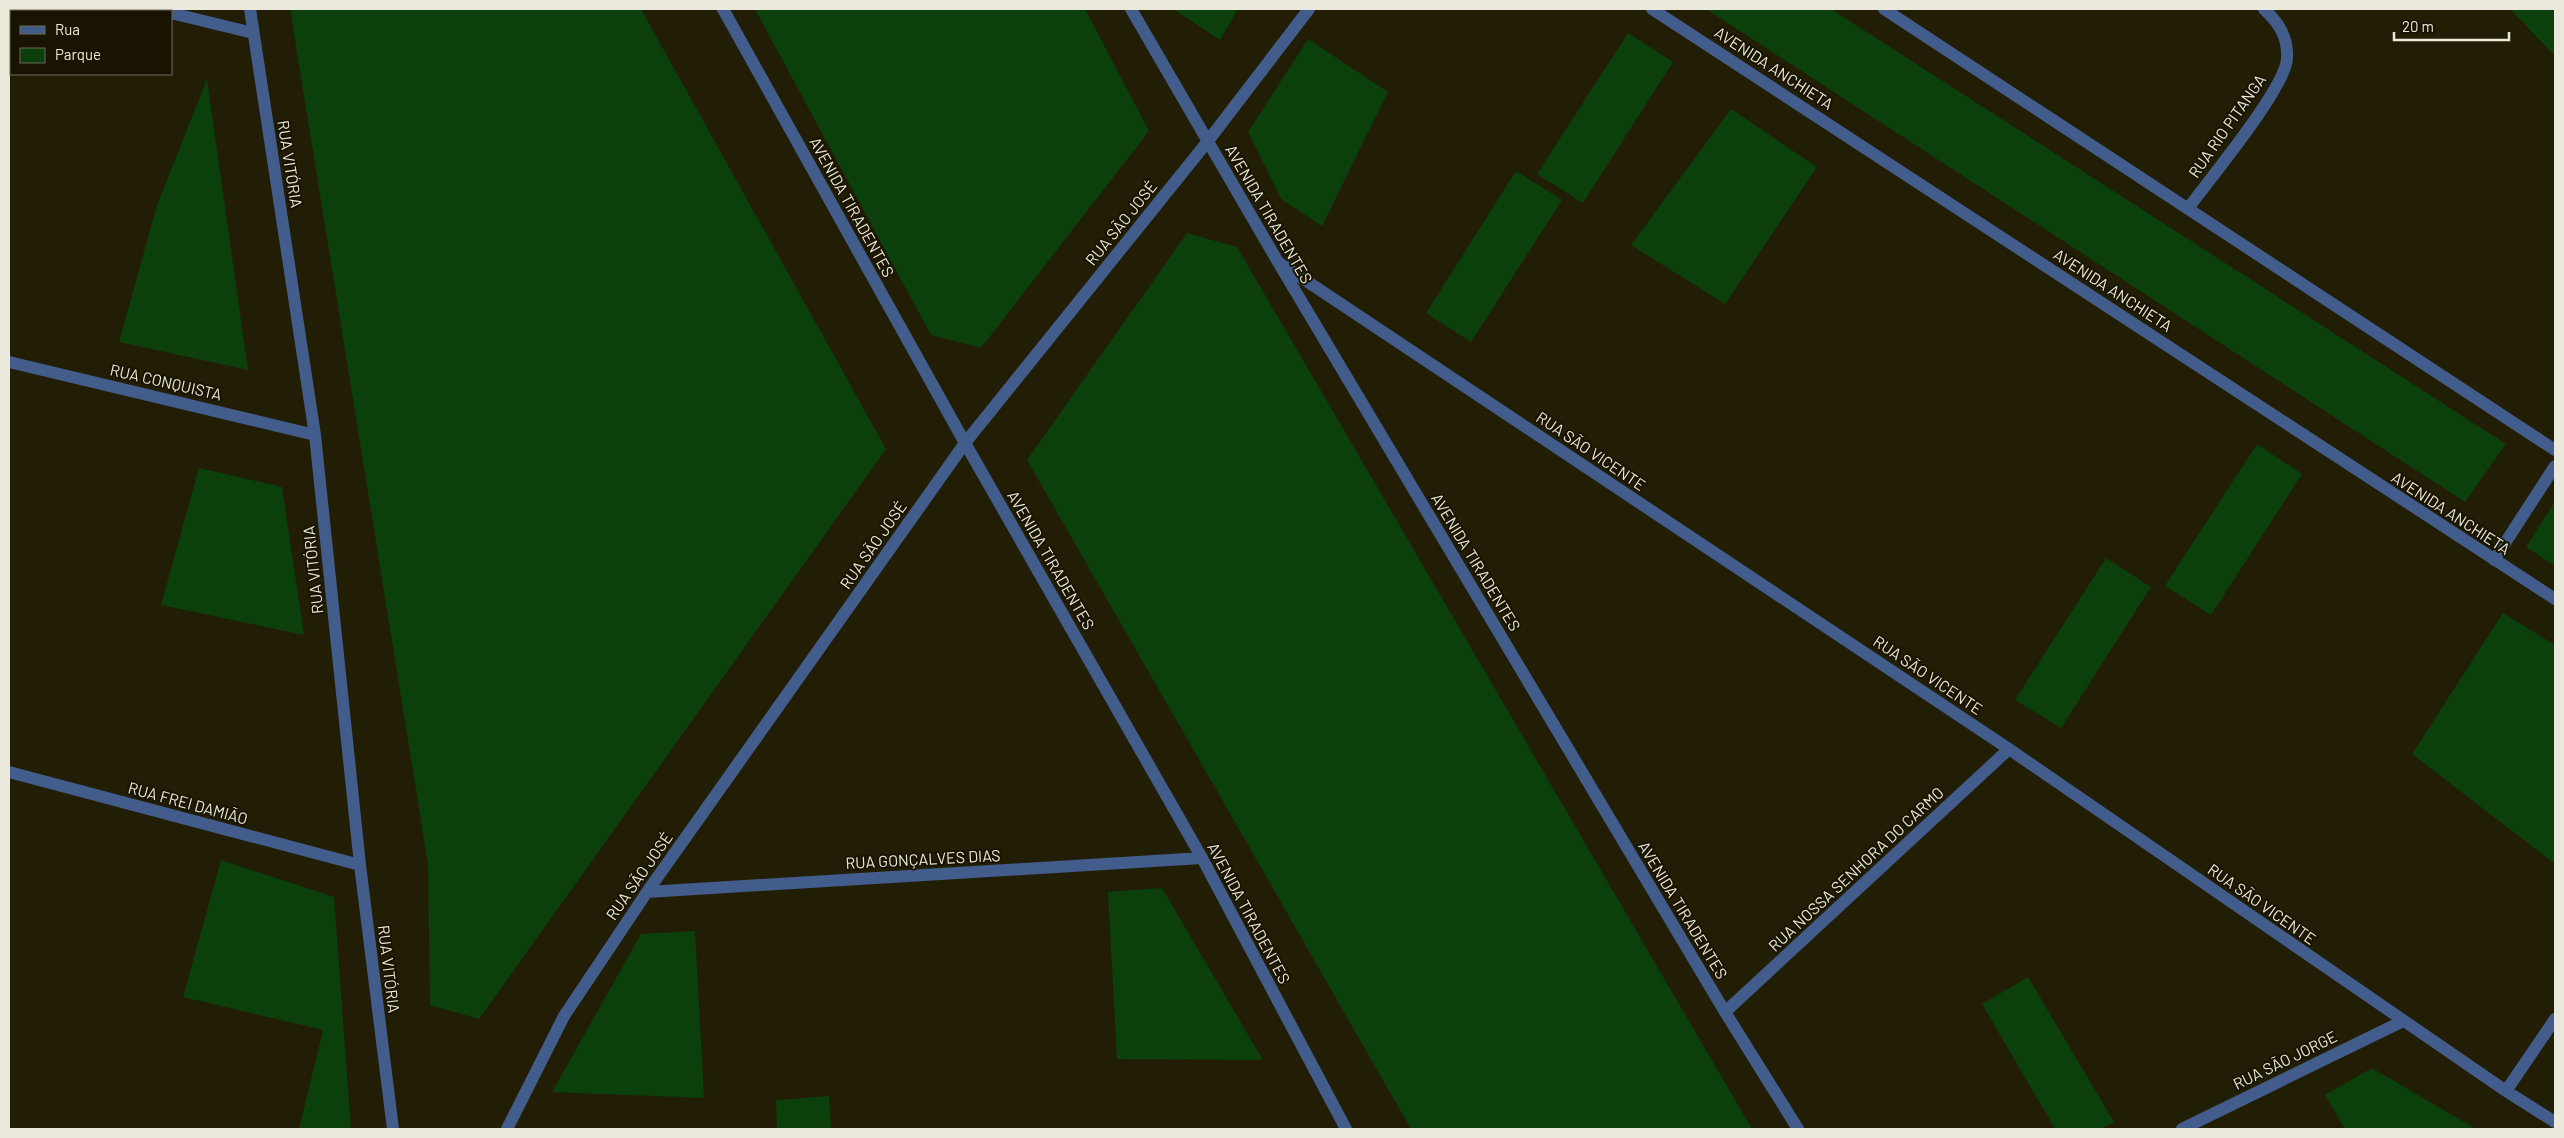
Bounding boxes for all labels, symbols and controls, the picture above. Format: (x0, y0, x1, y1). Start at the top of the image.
legend (10, 10, 172, 75)
scale bar (2394, 10, 2509, 42)
text: 20 m (2402, 17, 2434, 35)
text: Rua (55, 20, 80, 38)
street label: AVENIDA ANCHIETA (1711, 22, 1837, 113)
text: Parque (55, 45, 101, 63)
street label: RUA RIO PITANGA (2184, 70, 2269, 181)
street label: RUA VITÓRIA (274, 119, 307, 209)
street label: AVENIDA TIRADENTES (806, 133, 899, 280)
street label: AVENIDA TIRADENTES (1222, 141, 1317, 287)
street label: RUA SÃO JOSÉ (1081, 177, 1160, 269)
street label: AVENIDA ANCHIETA (2050, 244, 2176, 335)
street label: RUA CONQUISTA (108, 359, 224, 404)
street label: RUA SÃO VICENTE (1533, 407, 1649, 494)
street label: AVENIDA ANCHIETA (2388, 467, 2514, 558)
street label: AVENIDA TIRADENTES (1004, 487, 1099, 633)
street label: AVENIDA TIRADENTES (1428, 490, 1525, 634)
street label: RUA SÃO JOSÉ (835, 497, 910, 592)
street label: RUA VITÓRIA (298, 525, 327, 615)
street label: RUA SÃO VICENTE (1870, 631, 1986, 718)
street label: RUA FREI DAMIÃO (126, 777, 250, 828)
street label: RUA NOSSA SENHORA DO CARMO (1764, 782, 1947, 955)
street label: RUA SÃO JOSÉ (601, 828, 676, 923)
street label: AVENIDA TIRADENTES (1635, 838, 1732, 982)
street label: AVENIDA TIRADENTES (1204, 839, 1295, 987)
street label: RUA GONÇALVES DIAS (845, 845, 1001, 872)
street label: RUA SÃO VICENTE (2205, 859, 2320, 948)
street label: RUA VITÓRIA (375, 924, 404, 1014)
street label: RUA SÃO JORGE (2230, 1026, 2340, 1093)

